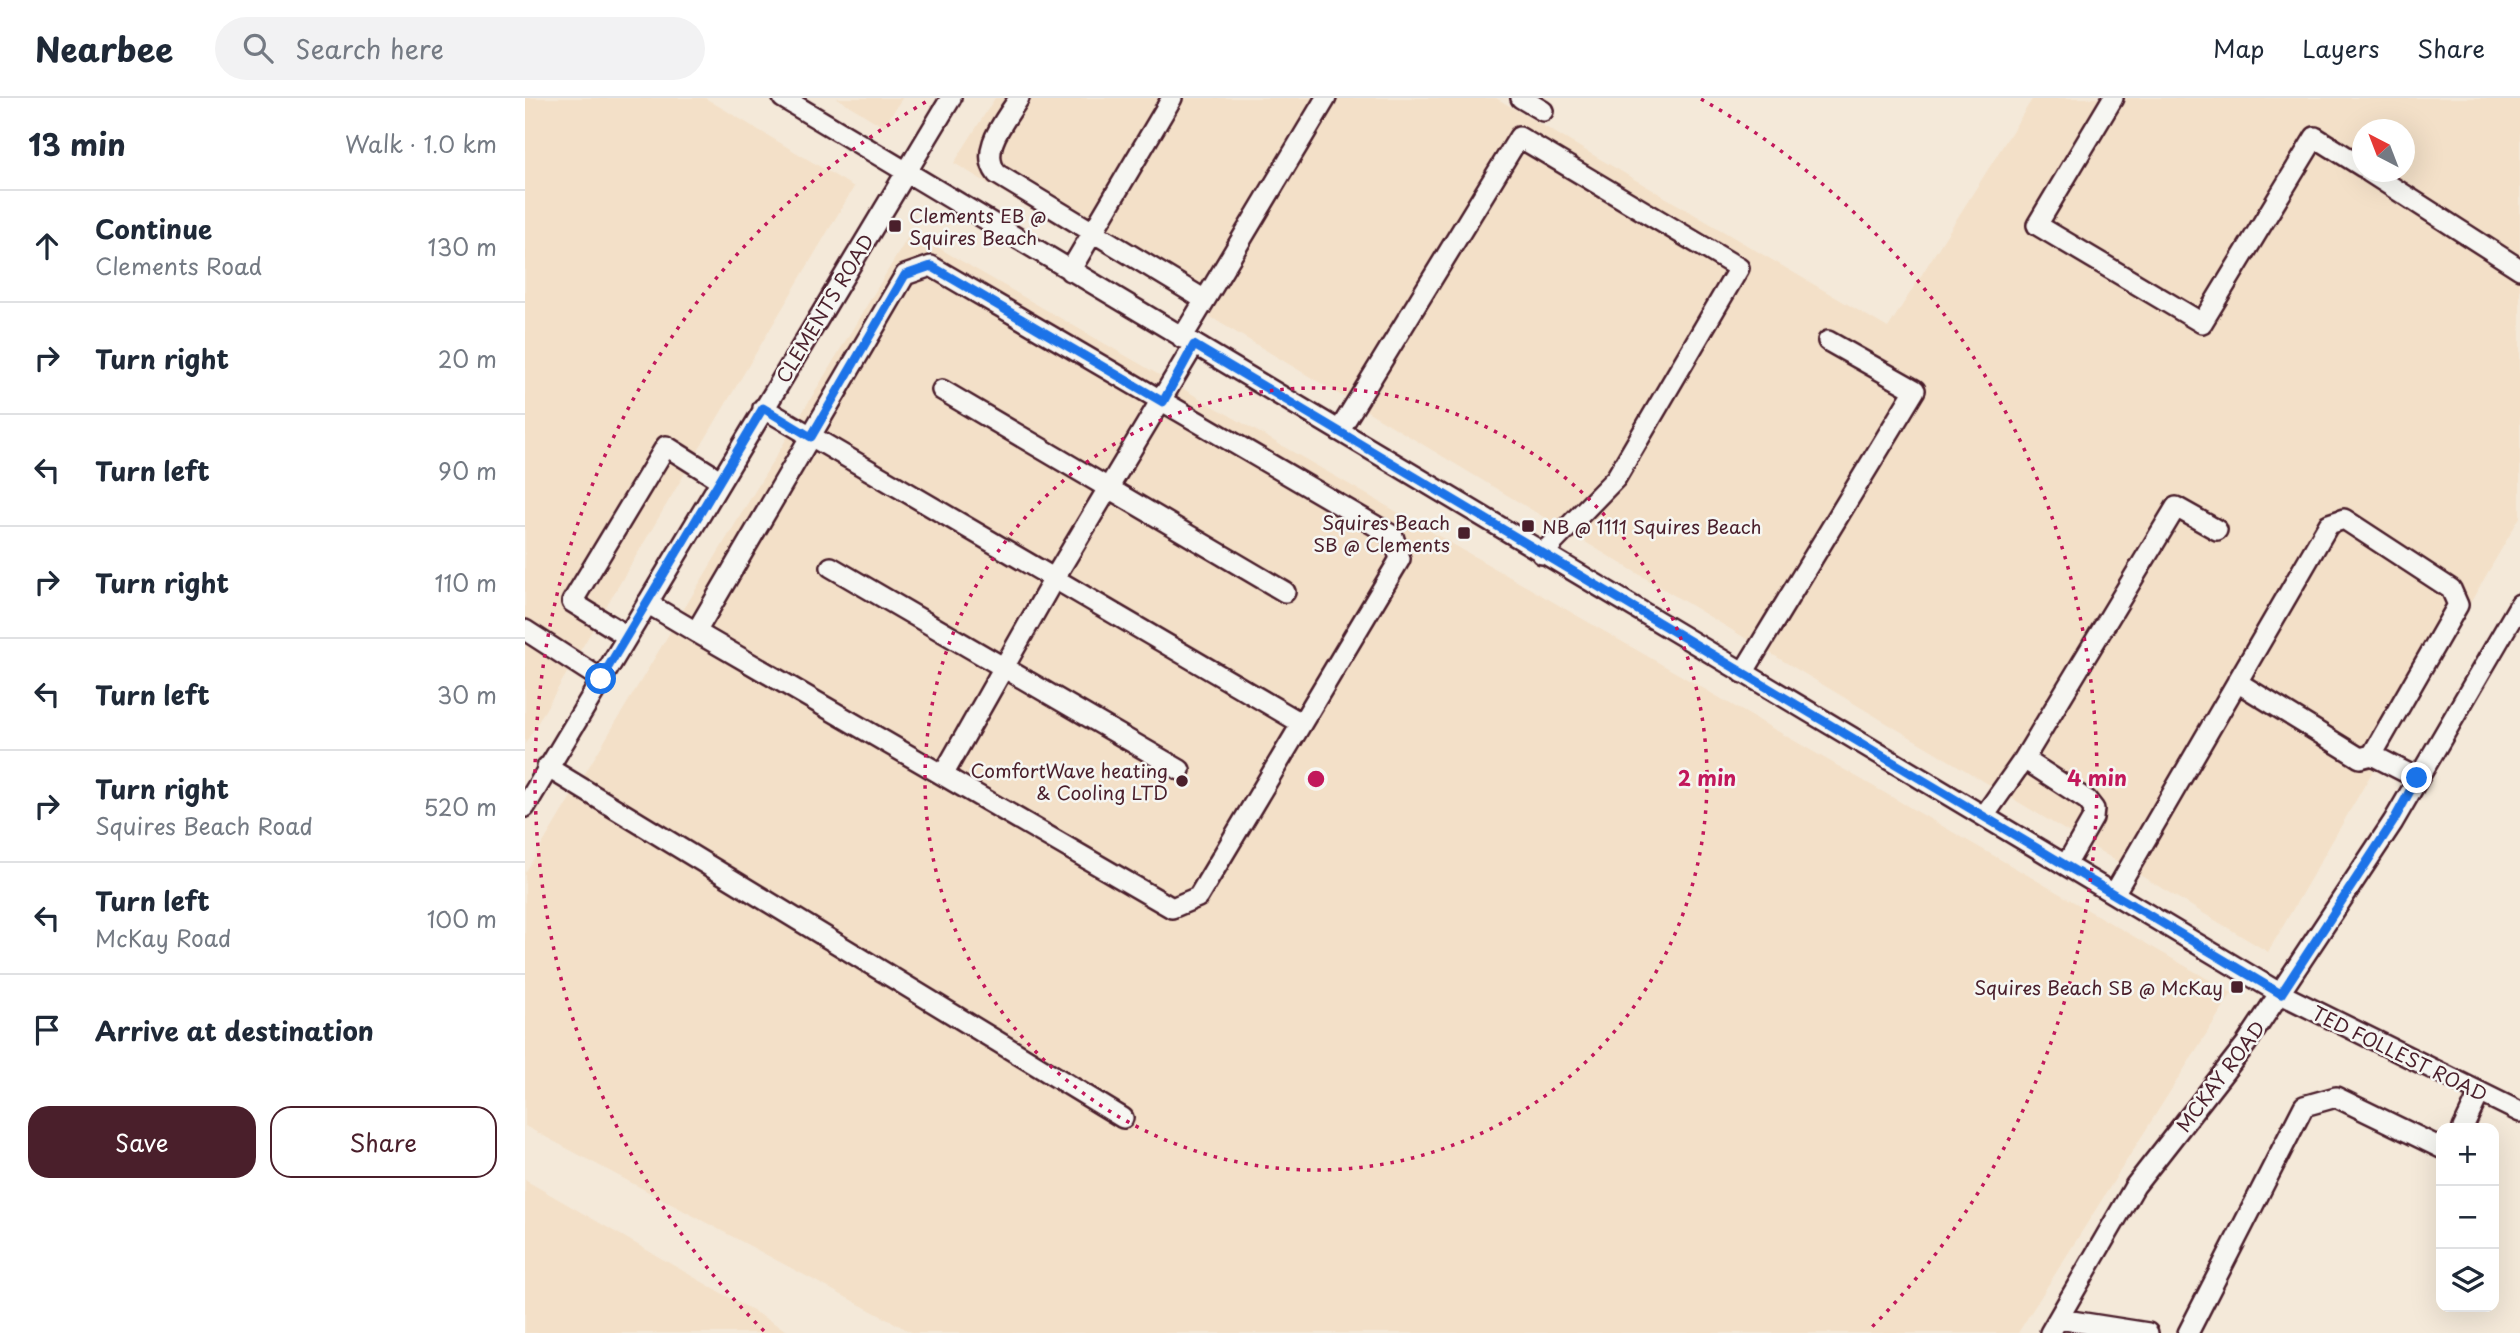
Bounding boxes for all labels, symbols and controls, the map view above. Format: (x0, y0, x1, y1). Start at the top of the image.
search box (215, 17, 705, 80)
text: Nearbee (35, 23, 173, 73)
icon: search (239, 29, 277, 67)
text: Search here (295, 29, 444, 68)
text: Map (2213, 30, 2264, 66)
text: Layers (2302, 30, 2379, 66)
text: Share (2417, 30, 2485, 66)
north arrow (2352, 119, 2415, 182)
text: 13 min (28, 121, 126, 166)
text: Walk · 1.0 km (345, 126, 497, 161)
place label: Clements EB @ Squires Beach (909, 201, 1047, 251)
text: Continue (95, 209, 212, 248)
marker: Clements EB @ Squires Beach (887, 218, 903, 234)
icon: ahead (28, 227, 66, 265)
street label: CLEMENTS ROAD (768, 228, 880, 388)
text: 130 m (427, 229, 497, 264)
text: Clements Road (95, 248, 262, 283)
icon: right (28, 339, 66, 377)
text: Turn right (95, 339, 229, 378)
text: 20 m (438, 341, 497, 376)
icon: left (28, 451, 66, 489)
text: Turn left (95, 451, 210, 490)
text: 90 m (438, 453, 497, 488)
place label: Squires Beach SB @ Clements (1313, 508, 1450, 558)
place label: NB @ 1111 Squires Beach (1542, 512, 1762, 540)
marker: NB @ 1111 Squires Beach (1520, 518, 1536, 534)
marker: Squires Beach SB @ Clements (1456, 525, 1472, 541)
icon: right (28, 563, 66, 601)
text: Turn right (95, 563, 229, 602)
text: 110 m (435, 565, 497, 600)
route start (585, 663, 616, 694)
icon: left (28, 675, 66, 713)
text: Turn left (95, 675, 210, 714)
text: 30 m (436, 677, 497, 712)
place label: ComfortWave heating & Cooling LTD (970, 756, 1168, 806)
text: 2 min (1678, 761, 1736, 793)
text: 4 min (2067, 761, 2127, 793)
route end (2401, 762, 2432, 793)
centre of rings (1304, 767, 1328, 791)
text: Turn right (95, 769, 229, 808)
marker: ComfortWave heating & Cooling LTD (1174, 773, 1190, 789)
icon: right (28, 787, 66, 825)
text: 520 m (424, 789, 497, 824)
text: Squires Beach Road (95, 808, 313, 843)
text: Turn left (95, 881, 210, 920)
icon: left (28, 899, 66, 937)
text: 100 m (427, 901, 497, 936)
text: McKay Road (95, 920, 231, 955)
place label: Squires Beach SB @ McKay (1974, 973, 2223, 1001)
marker: Squires Beach SB @ McKay (2229, 979, 2245, 995)
street label: TED FOLLEST ROAD (2307, 998, 2493, 1108)
icon: arrive (28, 1011, 66, 1049)
text: Arrive at destination (95, 1011, 374, 1050)
street label: MCKAY ROAD (2169, 1015, 2271, 1137)
button: Save (28, 1106, 256, 1178)
button: Share (270, 1106, 497, 1178)
map controls (2436, 1123, 2499, 1312)
button: + (2436, 1123, 2499, 1186)
button: − (2436, 1186, 2499, 1249)
button: layers (2436, 1249, 2499, 1312)

